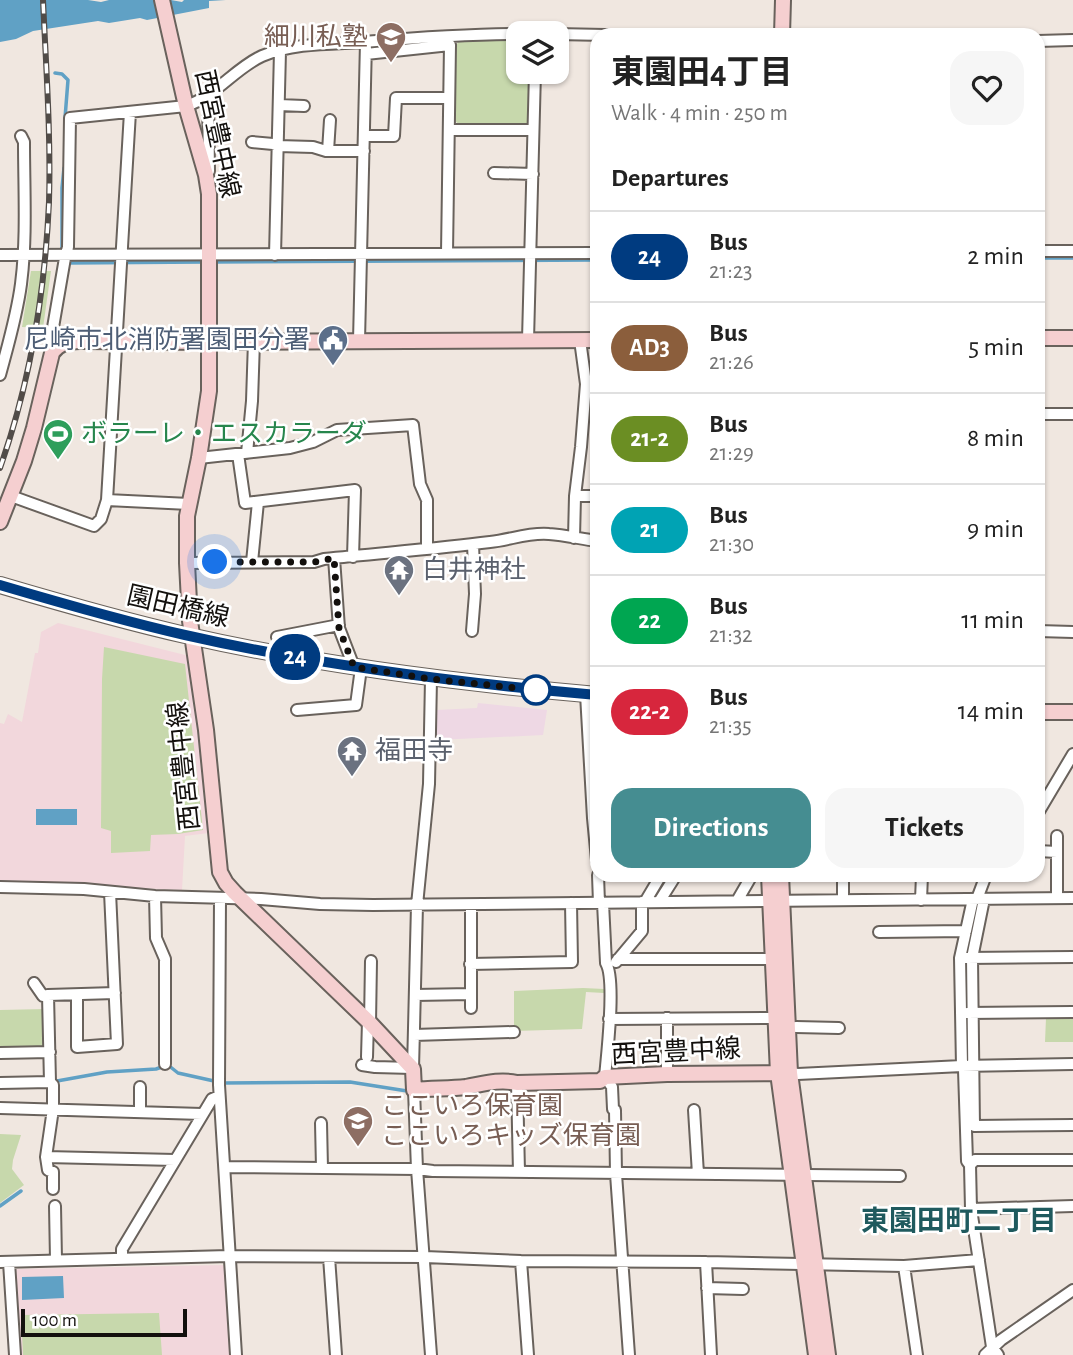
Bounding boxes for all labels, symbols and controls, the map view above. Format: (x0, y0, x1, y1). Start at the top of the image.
school or university icon: 細川私塾 (374, 20, 408, 64)
map controls (506, 21, 569, 84)
button: layers (506, 21, 569, 84)
place label: 細川私塾 (264, 23, 368, 50)
button: heart (950, 51, 1024, 125)
text: 東園田4丁目 (611, 57, 793, 90)
street label: 西宮豊中線 (191, 68, 244, 200)
text: Walk · 4 min · 250 m (611, 102, 788, 125)
text: Departures (611, 165, 729, 191)
text: Bus (709, 229, 748, 255)
text: 2 min (967, 243, 1024, 269)
text: 24 (638, 245, 661, 269)
text: 21:23 (709, 260, 753, 283)
text: Bus (709, 320, 748, 346)
public building icon: 尼崎市北消防署園田分署 (316, 323, 350, 367)
place label: 尼崎市北消防署園田分署 (24, 326, 310, 353)
text: 5 min (968, 334, 1024, 360)
text: AD3 (629, 336, 670, 360)
text: 21:26 (709, 351, 754, 374)
text: Bus (709, 411, 748, 437)
sports icon: ボラーレ・エスカラーダ (41, 417, 75, 461)
place label: ボラーレ・エスカラーダ (81, 420, 367, 447)
text: 8 min (967, 425, 1024, 451)
text: 21-2 (630, 427, 669, 451)
text: 21:29 (709, 442, 754, 465)
text: Bus (709, 502, 748, 528)
text: 9 min (967, 516, 1024, 542)
text: 21 (640, 518, 659, 542)
text: 21:30 (709, 533, 754, 556)
your location (197, 544, 232, 579)
temple icon: 白井神社 (382, 553, 416, 597)
place label: 白井神社 (422, 555, 526, 583)
street label: 園田橋線 (124, 582, 232, 631)
text: Bus (709, 593, 748, 619)
text: 11 min (961, 607, 1024, 633)
text: 22 (638, 609, 661, 633)
text: 21:32 (709, 624, 753, 647)
line badge: 24 (264, 634, 326, 680)
text: 24 (283, 645, 307, 669)
unlabelled marker (521, 675, 551, 705)
text: Bus (709, 684, 748, 710)
text: 14 min (958, 698, 1024, 724)
street label: 西宮豊中線 (163, 700, 204, 832)
text: 22-2 (629, 700, 670, 724)
text: 21:35 (709, 715, 752, 738)
temple icon: 福田寺 (335, 734, 369, 778)
place label: 福田寺 (375, 737, 453, 764)
button: Directions (611, 788, 811, 868)
button: Tickets (825, 788, 1024, 868)
street label: 西宮豊中線 (610, 1035, 742, 1068)
place label: ここいろ保育園 ここいろキッズ保育園 (381, 1092, 641, 1149)
school or university icon: ここいろ保育園 ここいろキッズ保育園 (341, 1104, 375, 1148)
district label: 東園田町二丁目 (861, 1206, 1057, 1236)
scale bar (21, 1306, 187, 1338)
text: 100 m (32, 1311, 77, 1330)

